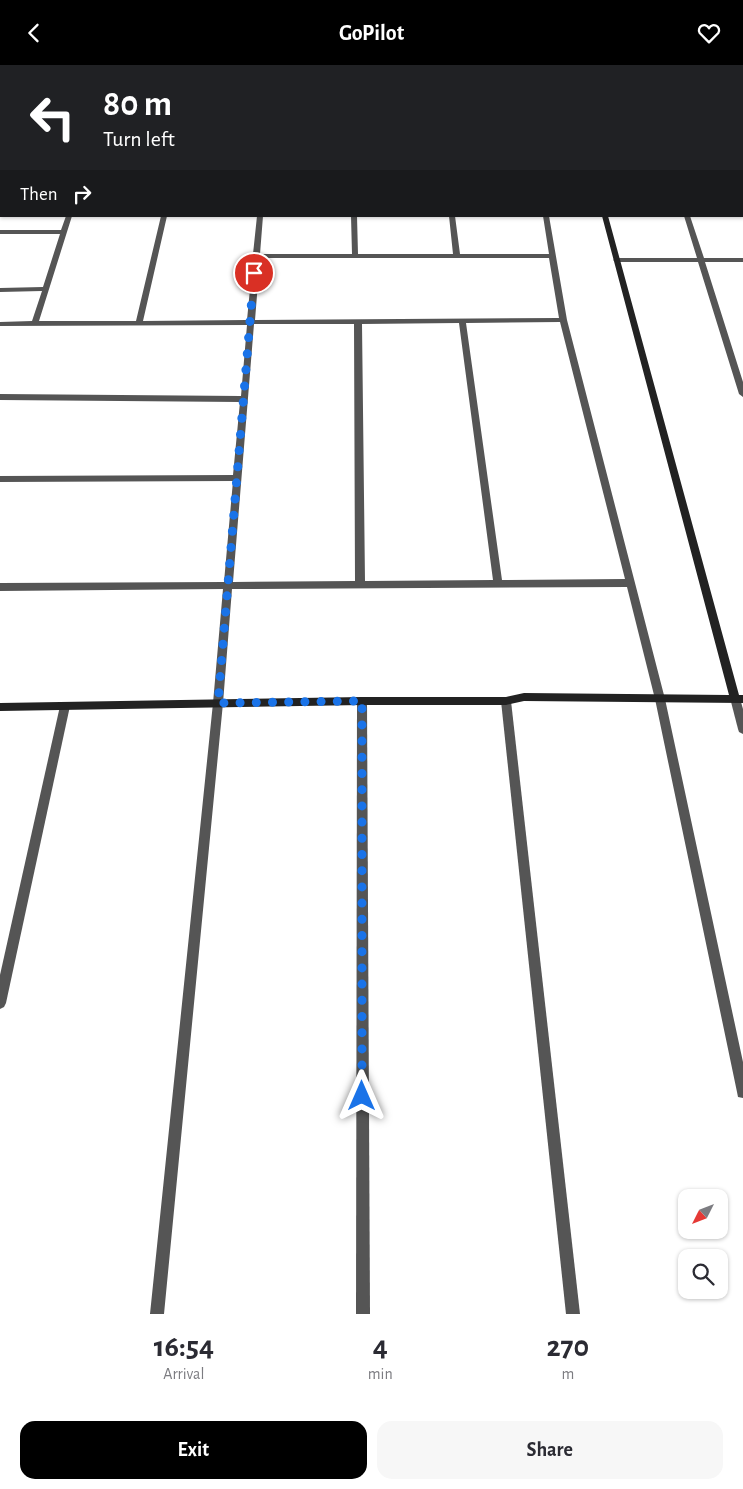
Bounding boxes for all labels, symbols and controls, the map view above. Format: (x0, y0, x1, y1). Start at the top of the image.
icon: back (20, 19, 48, 47)
icon: heart (695, 19, 723, 47)
text: GoPilot (339, 22, 404, 44)
icon: left (20, 85, 85, 150)
text: 80 m (103, 87, 172, 122)
text: Turn left (103, 128, 175, 150)
icon: right (68, 180, 96, 208)
text: Then (20, 185, 58, 204)
pin (233, 252, 275, 294)
icon: arrive (240, 259, 268, 287)
position arrow (335, 1069, 387, 1121)
north arrow (678, 1189, 728, 1239)
map controls (678, 1189, 728, 1299)
button: search (678, 1249, 728, 1299)
text: 16:54 (154, 1332, 214, 1362)
text: 4 (373, 1332, 388, 1362)
text: 270 (546, 1332, 589, 1362)
text: Arrival (163, 1366, 204, 1382)
text: min (368, 1366, 393, 1382)
text: m (561, 1366, 574, 1382)
button: Exit (20, 1421, 367, 1479)
button: Share (377, 1421, 723, 1479)

